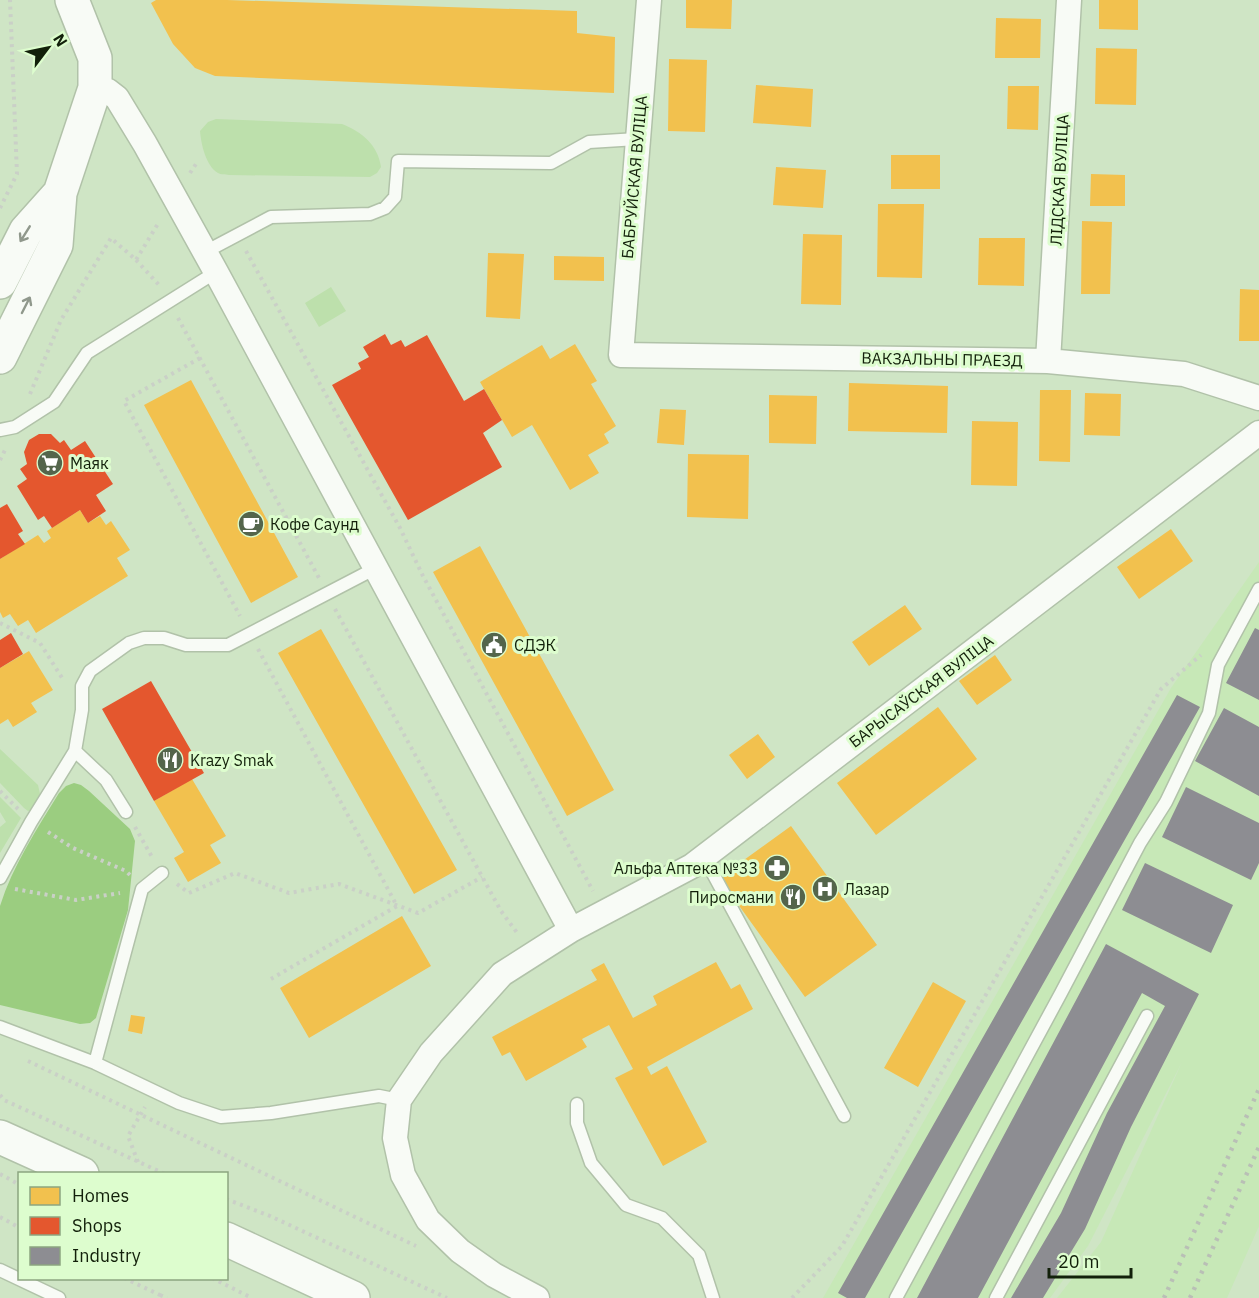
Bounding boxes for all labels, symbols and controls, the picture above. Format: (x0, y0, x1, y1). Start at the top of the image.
north arrow (18, 18, 78, 78)
text: N (49, 30, 72, 50)
street label: БАБРУЙСКАЯ ВУЛІЦА (617, 94, 651, 260)
street label: ЛІДСКАЯ ВУЛІЦА (1046, 114, 1072, 246)
one-way arrow (19, 226, 32, 243)
one-way arrow (21, 296, 33, 314)
street label: ВАКЗАЛЬНЫ ПРАЕЗД (861, 348, 1023, 370)
supermarket icon: Маяк (35, 448, 65, 478)
place label: Маяк (70, 453, 109, 473)
cafe icon: Кофе Саунд (236, 509, 266, 539)
place label: Кофе Саунд (270, 514, 360, 534)
public building icon: СДЭК (479, 630, 509, 660)
street label: БАРЫСАЎСКАЯ ВУЛІЦА (845, 630, 997, 752)
place label: СДЭК (514, 635, 556, 655)
restaurant icon: Krazy Smak (155, 745, 185, 775)
place label: Krazy Smak (190, 750, 274, 770)
pharmacy icon: Альфа Аптека №33 (762, 853, 792, 883)
place label: Альфа Аптека №33 (614, 858, 758, 878)
hospital icon: Лазар (810, 874, 840, 904)
place label: Лазар (844, 879, 889, 899)
restaurant icon: Пиросмани (778, 882, 808, 912)
place label: Пиросмани (689, 887, 774, 907)
legend (18, 1172, 228, 1280)
text: Homes (72, 1184, 129, 1207)
text: Shops (72, 1214, 122, 1237)
scale bar (1049, 1241, 1132, 1279)
text: Industry (72, 1244, 141, 1267)
text: 20 m (1058, 1250, 1100, 1273)

